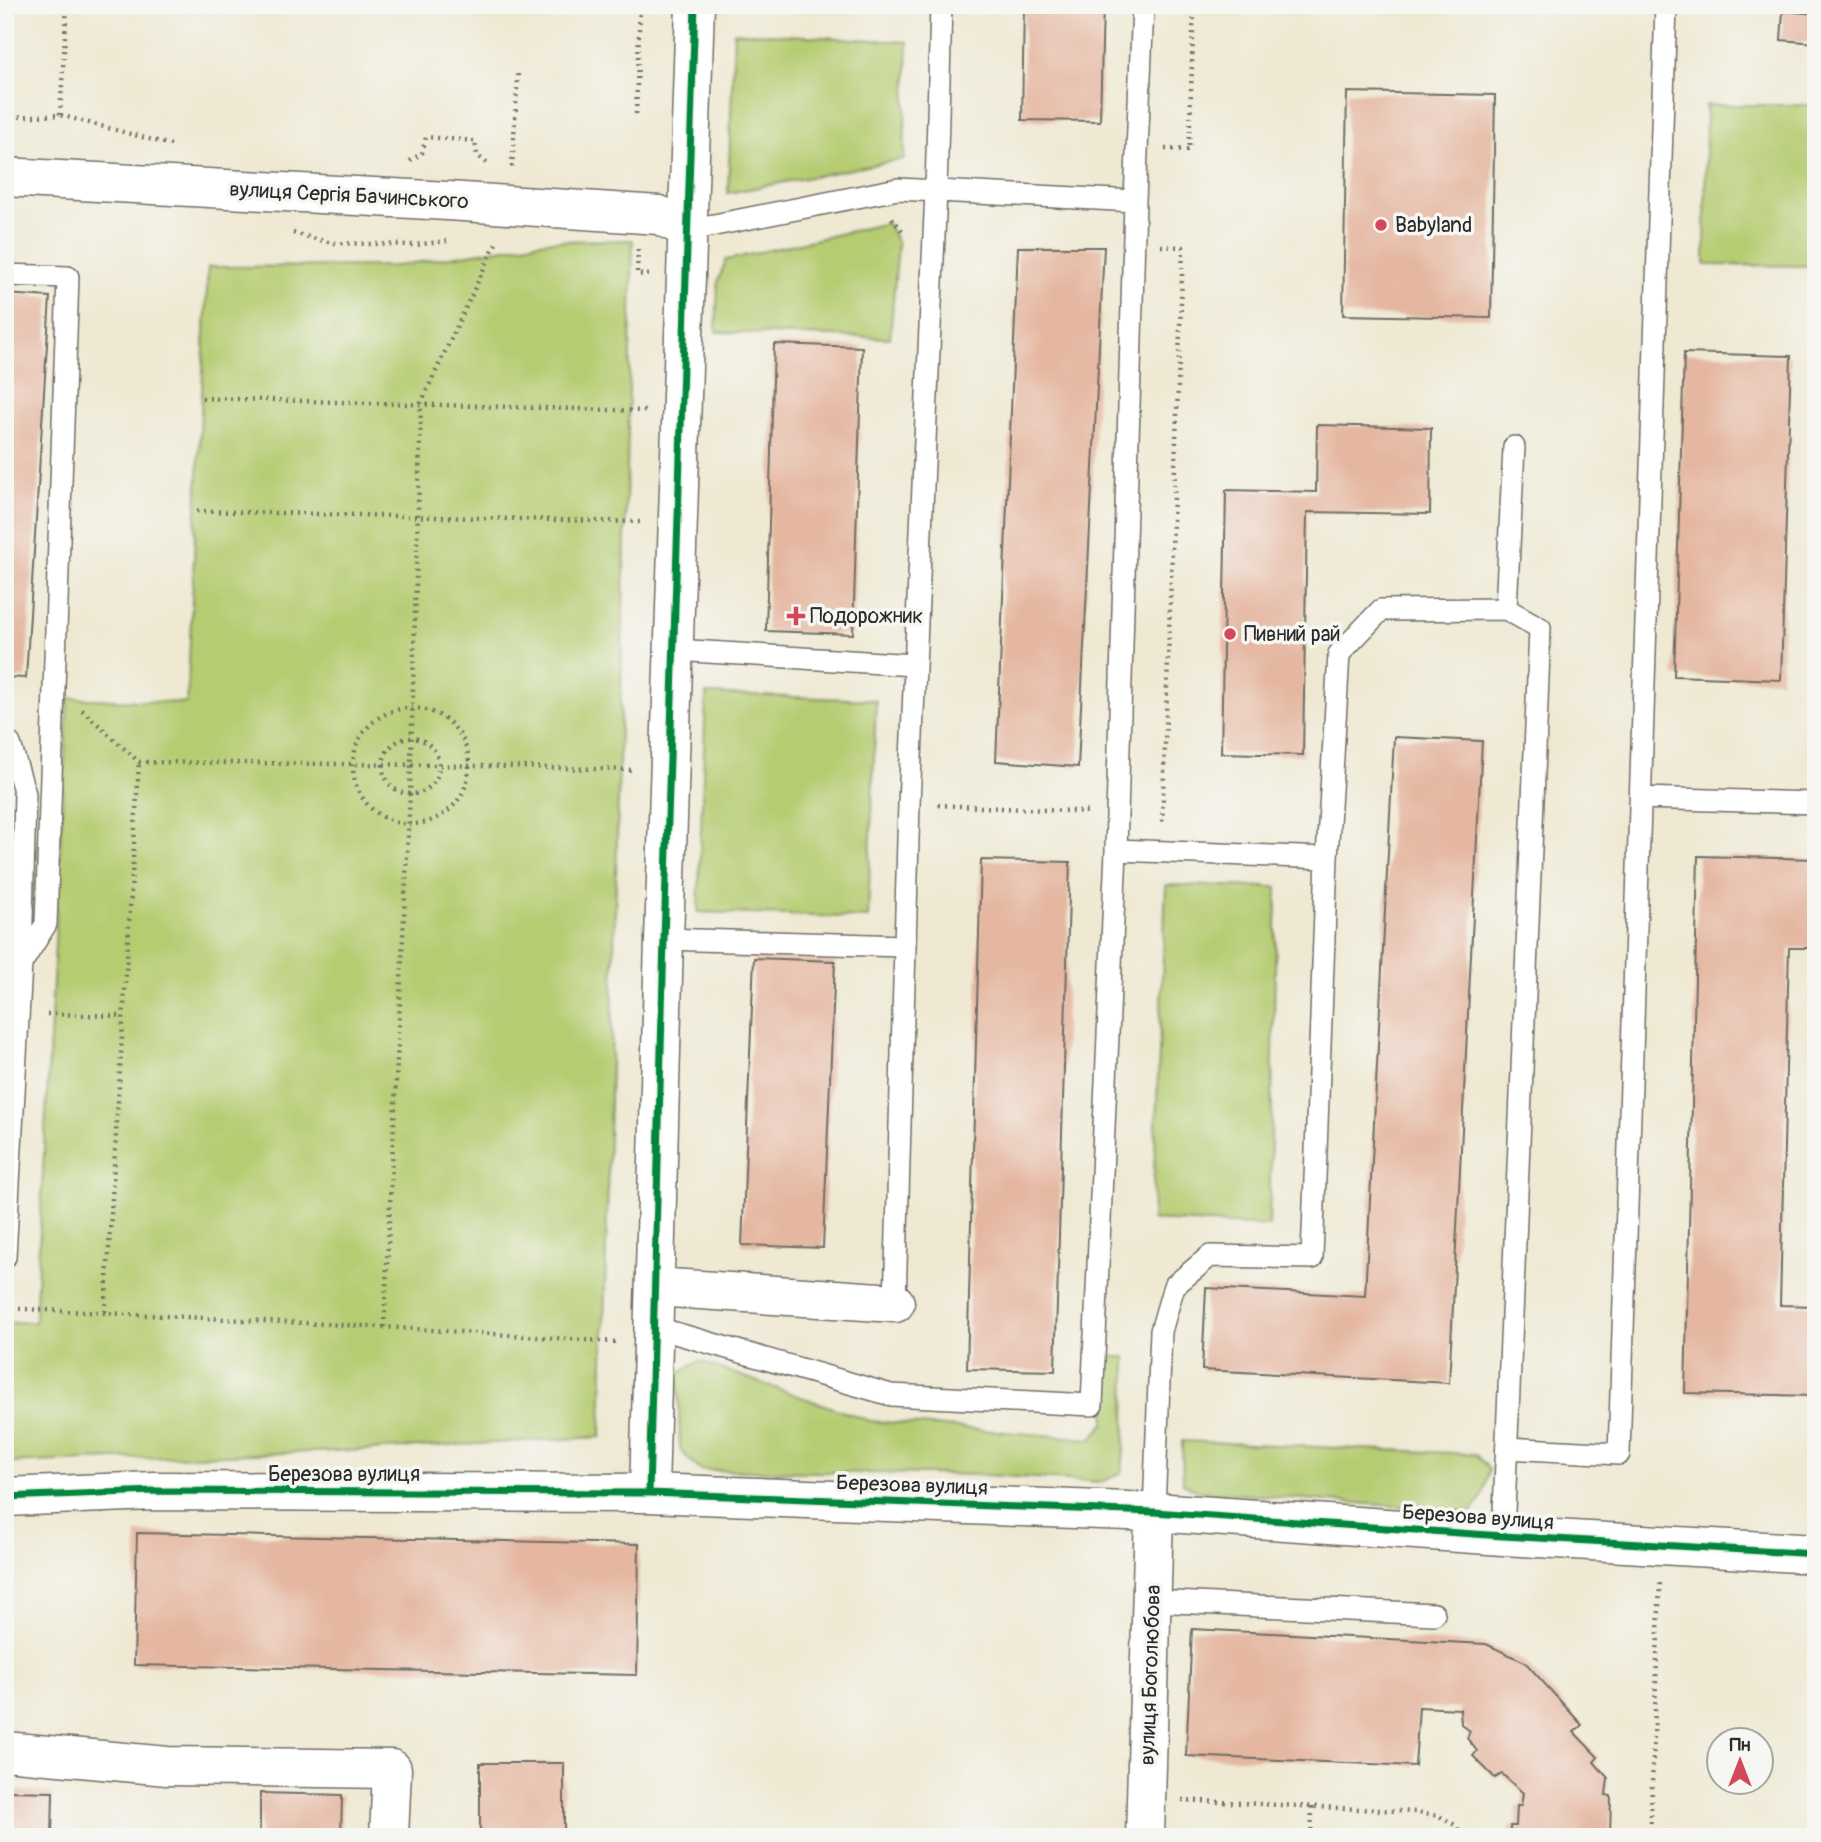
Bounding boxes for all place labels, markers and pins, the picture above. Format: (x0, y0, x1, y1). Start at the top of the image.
place label: Babyland (1395, 212, 1472, 239)
marker: Babyland (1373, 217, 1389, 233)
place label: Подорожник (810, 603, 923, 630)
marker: Подорожник (788, 608, 804, 624)
place label: Пивний рай (1244, 621, 1341, 648)
marker: Пивний рай (1222, 626, 1238, 642)

